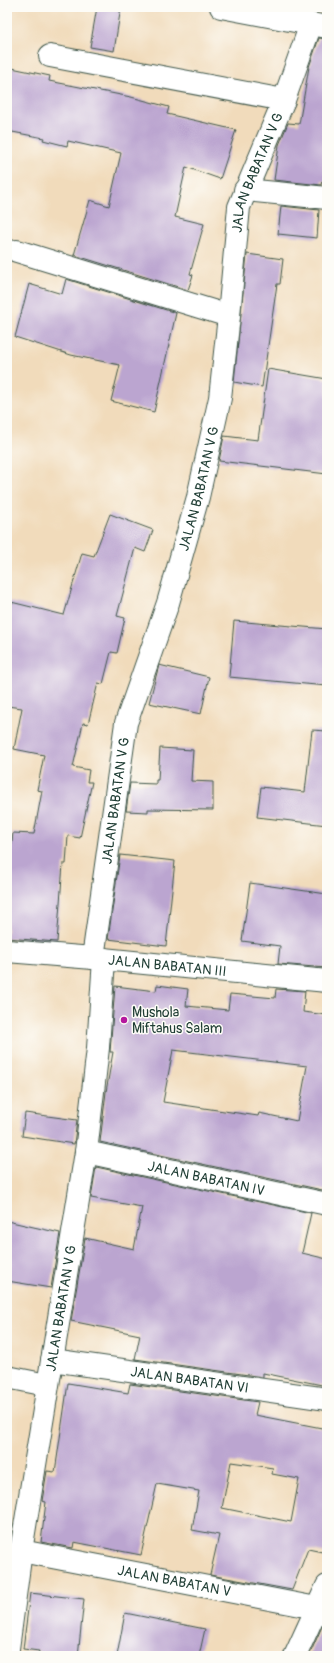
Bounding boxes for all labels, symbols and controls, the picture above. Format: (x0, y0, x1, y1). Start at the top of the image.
street label: JALAN BABATAN V G (228, 110, 286, 233)
street label: JALAN BABATAN V G (175, 425, 222, 553)
street label: JALAN BABATAN V G (98, 736, 132, 865)
street label: JALAN BABATAN III (107, 951, 227, 980)
place label: Mushola Miftahus Salam (132, 1004, 222, 1037)
marker: Mushola Miftahus Salam (119, 1015, 129, 1025)
street label: JALAN BABATAN IV (146, 1157, 266, 1199)
street label: JALAN BABATAN V G (42, 1244, 79, 1372)
street label: JALAN BABATAN VI (129, 1363, 250, 1396)
street label: JALAN BABATAN V (116, 1561, 232, 1600)

